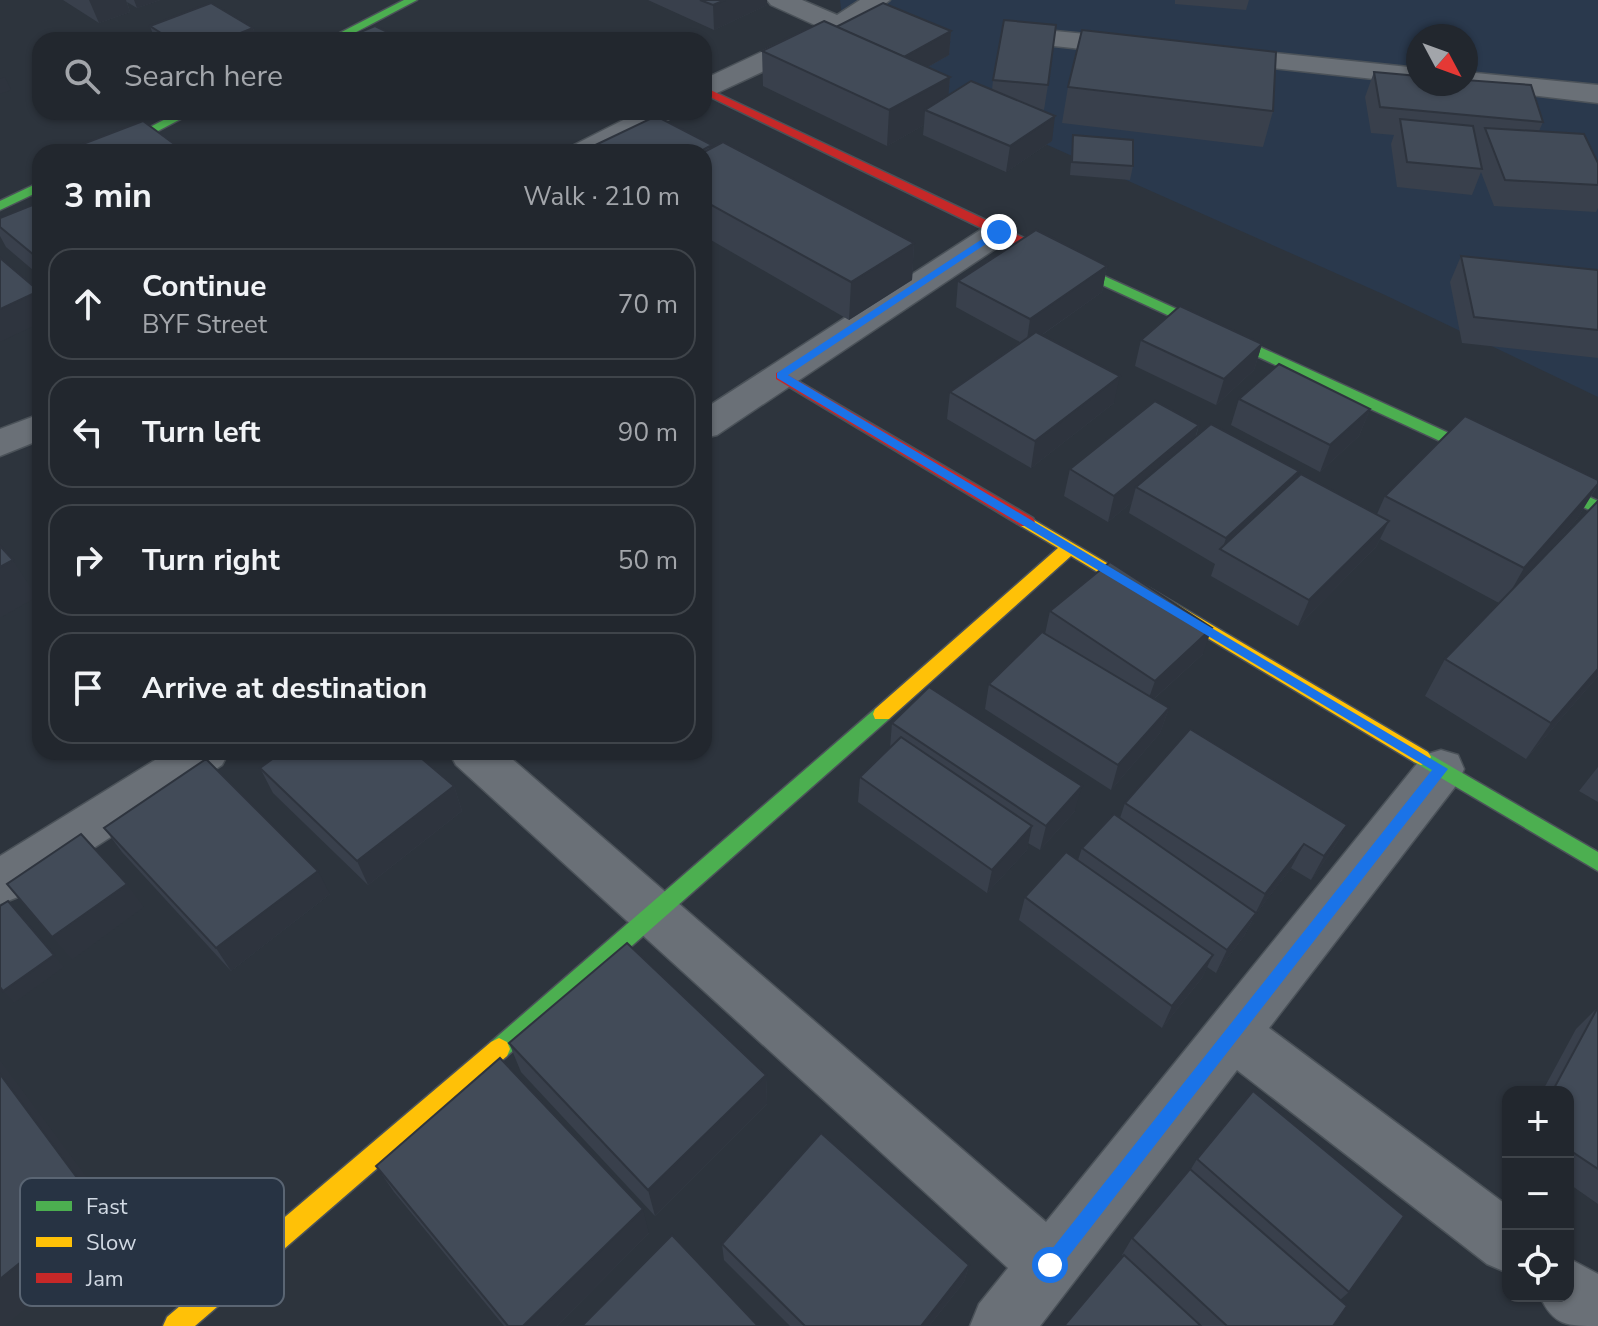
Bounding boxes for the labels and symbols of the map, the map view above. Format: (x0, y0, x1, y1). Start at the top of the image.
north arrow (1406, 24, 1478, 96)
route end (981, 214, 1017, 250)
legend (20, 1178, 284, 1306)
text: Fast (86, 1192, 128, 1222)
text: Slow (86, 1228, 137, 1258)
route start (1032, 1247, 1068, 1283)
text: Jam (85, 1264, 124, 1294)

